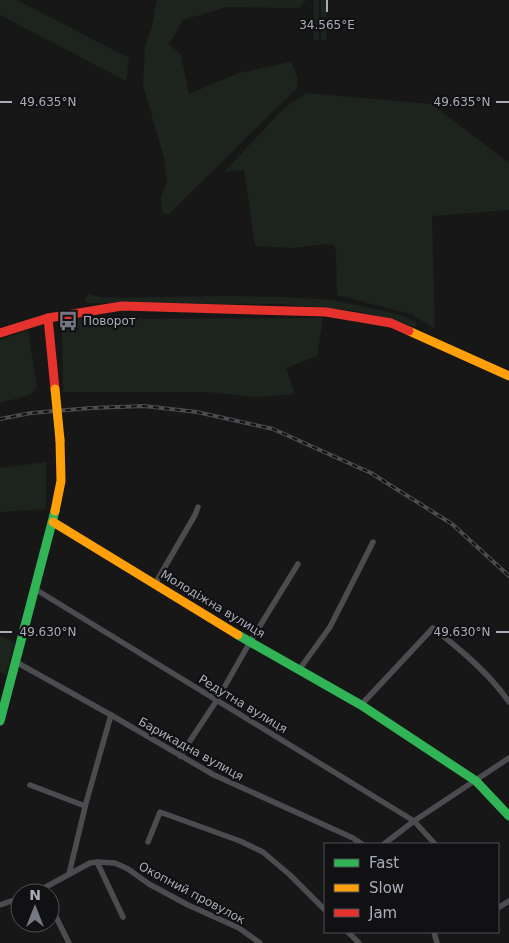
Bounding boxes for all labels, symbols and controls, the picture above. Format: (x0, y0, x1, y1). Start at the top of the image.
text: 34.565°E (299, 18, 355, 32)
text: 49.635°N (20, 95, 76, 109)
text: 49.635°N (434, 95, 490, 109)
bus stop icon: Поворот (57, 310, 79, 332)
place label: Поворот (83, 314, 136, 328)
street label: Молодіжна вулиця (158, 567, 268, 641)
text: 49.630°N (20, 625, 76, 639)
text: 49.630°N (434, 625, 490, 639)
street label: Редутна вулиця (196, 672, 290, 736)
street label: Барикадна вулиця (136, 714, 246, 784)
legend (324, 843, 499, 933)
text: Fast (369, 854, 399, 872)
street label: Окопний провулок (136, 859, 248, 927)
text: Slow (369, 879, 404, 897)
north arrow (10, 883, 60, 933)
text: N (29, 887, 41, 903)
text: Jam (368, 904, 397, 922)

